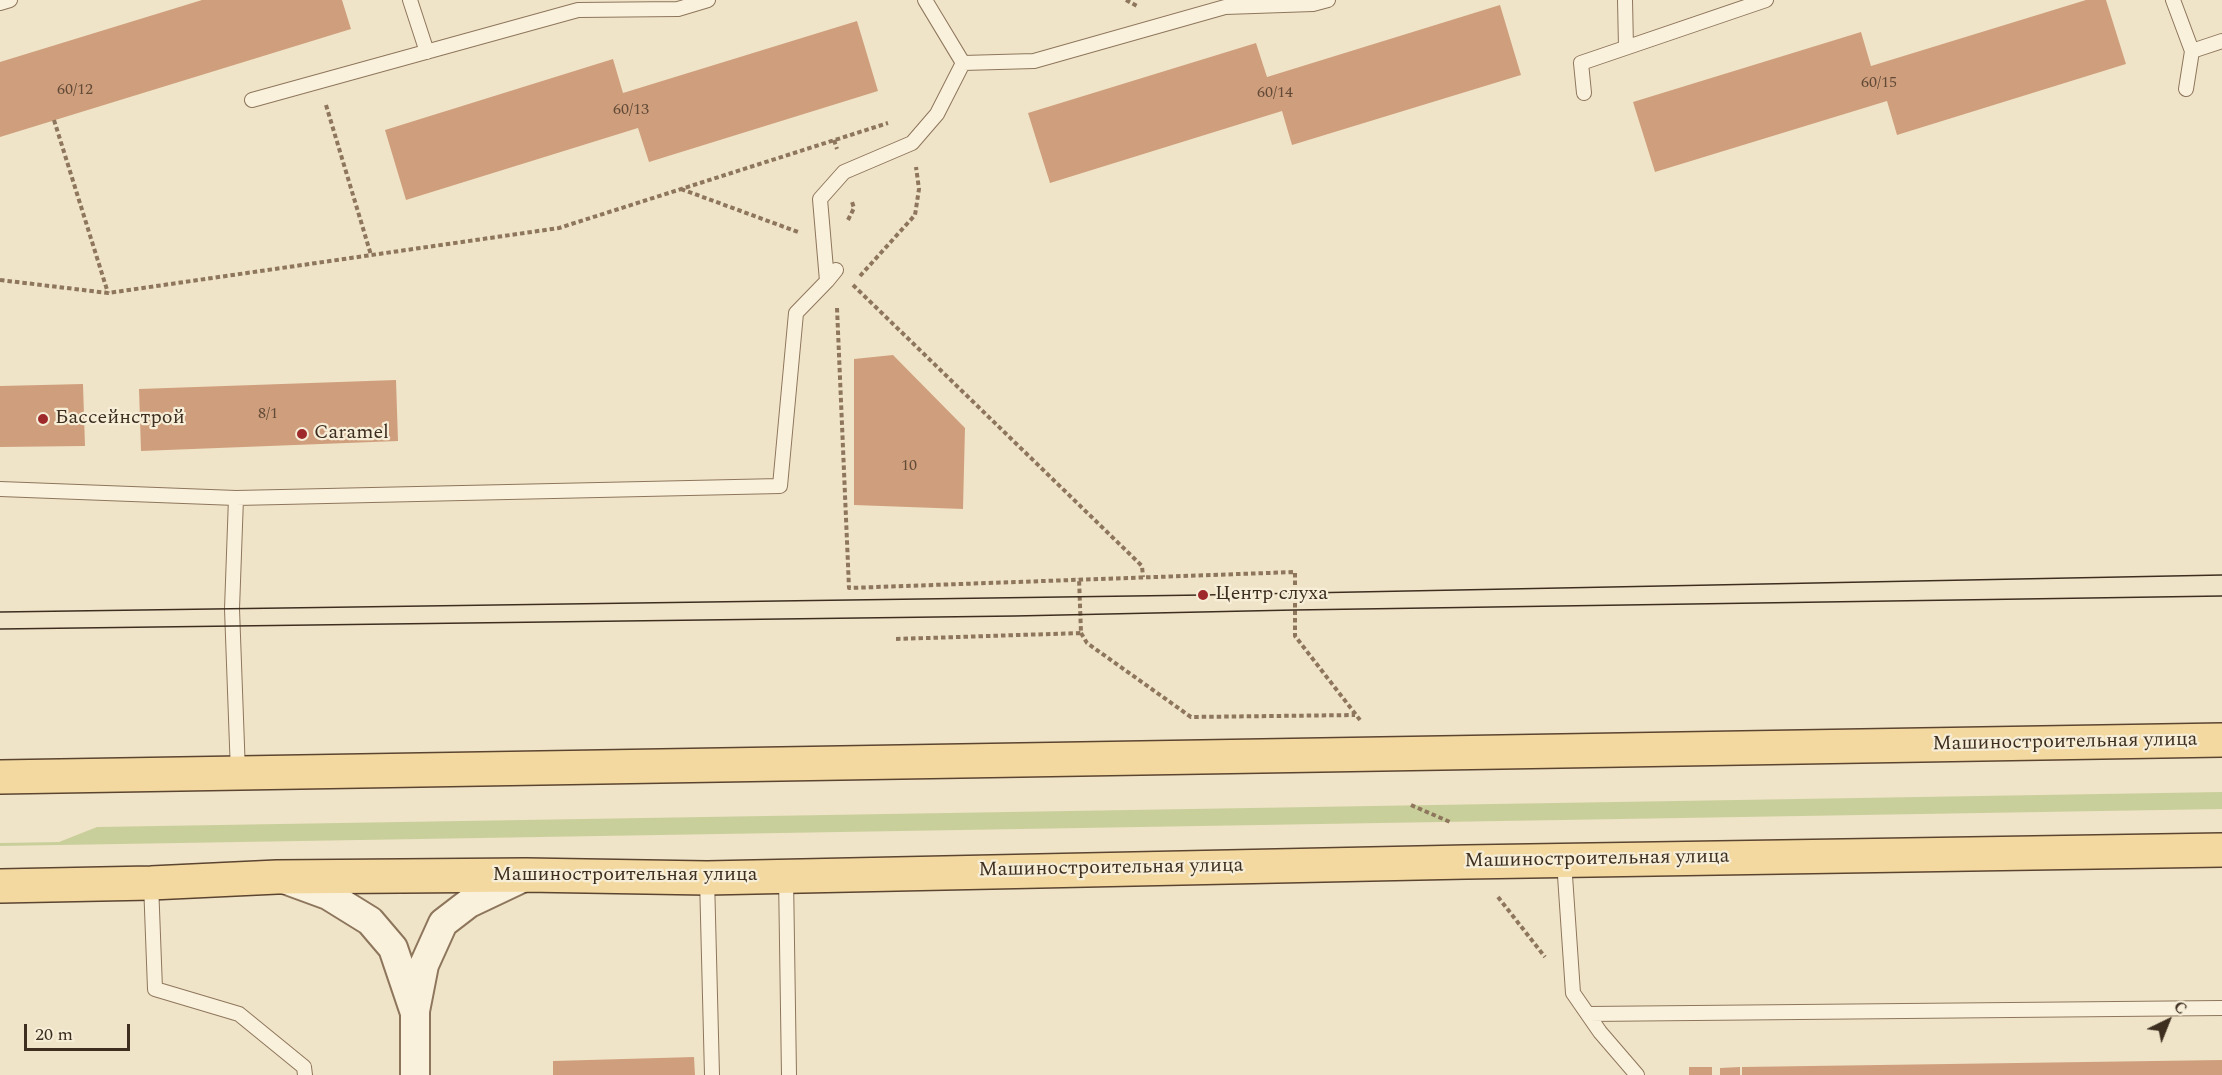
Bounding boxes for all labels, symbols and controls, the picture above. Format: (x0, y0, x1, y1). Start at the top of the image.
house number: 60/15 (1861, 74, 1897, 94)
house number: 60/12 (57, 81, 93, 101)
house number: 60/14 (1257, 84, 1293, 104)
house number: 60/13 (613, 101, 649, 121)
house number: 8/1 (258, 405, 278, 425)
place label: Бассейнстрой (55, 407, 185, 431)
marker: Бассейнстрой (36, 412, 50, 426)
place label: Caramel (314, 422, 389, 446)
marker: Caramel (295, 427, 309, 441)
house number: 10 (901, 457, 917, 477)
place label: Центр слуха (1215, 583, 1328, 607)
marker: Центр слуха (1196, 588, 1210, 602)
street label: Машиностроительная улица (1932, 729, 2198, 757)
street label: Машиностроительная улица (1464, 846, 1730, 874)
street label: Машиностроительная улица (978, 855, 1244, 883)
street label: Машиностроительная улица (493, 864, 757, 888)
north arrow (2138, 991, 2198, 1051)
text: С (2168, 995, 2193, 1020)
scale bar (27, 1012, 134, 1050)
text: 20 m (35, 1021, 73, 1048)

